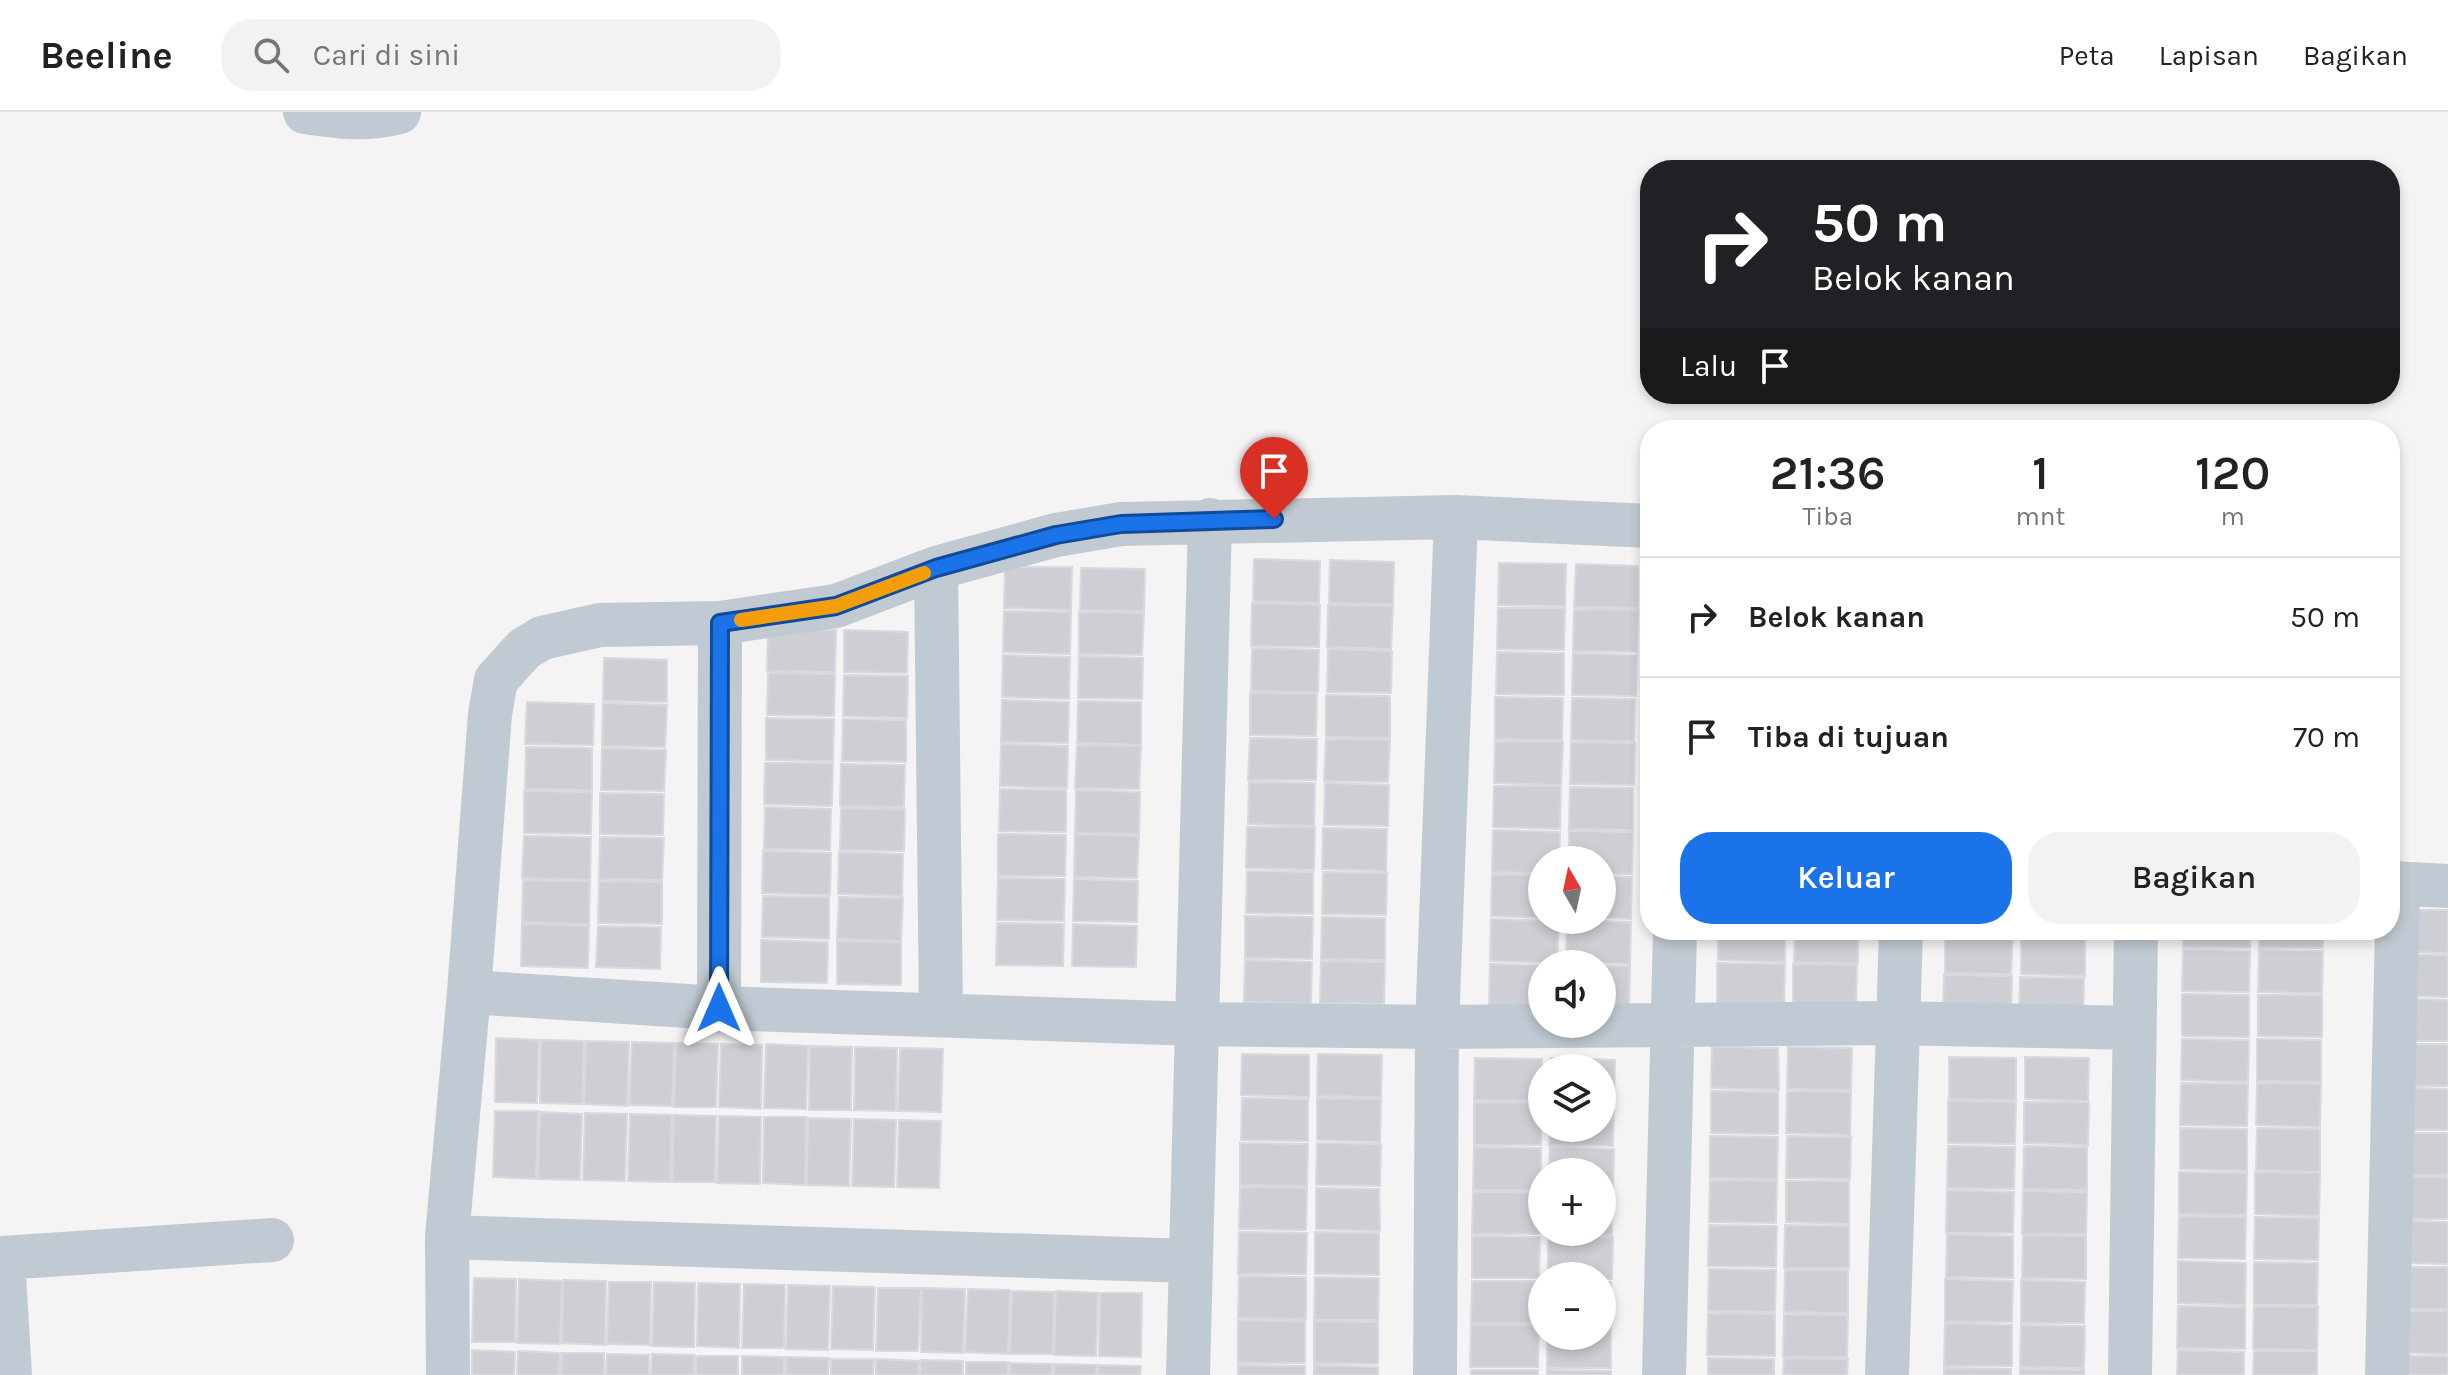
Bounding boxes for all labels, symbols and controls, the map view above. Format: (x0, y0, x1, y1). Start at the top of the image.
search box (221, 19, 781, 91)
text: Beeline (40, 33, 173, 78)
icon: search (249, 33, 293, 77)
text: Cari di sini (313, 37, 460, 73)
text: Peta (2059, 39, 2115, 72)
text: Lapisan (2159, 39, 2259, 72)
text: Bagikan (2303, 39, 2408, 72)
text: 50 m (1812, 190, 1947, 255)
icon: right (1680, 192, 1784, 296)
text: Belok kanan (1812, 257, 2015, 299)
icon: arrive (1753, 344, 1797, 388)
text: Lalu (1680, 348, 1737, 384)
pin (1240, 437, 1308, 519)
text: 21:36 (1770, 445, 1886, 501)
text: 1 (2032, 445, 2049, 501)
text: 120 (2195, 445, 2270, 501)
icon: arrive (1252, 449, 1296, 493)
text: Tiba (1802, 501, 1853, 532)
text: mnt (2015, 501, 2065, 532)
text: m (2220, 501, 2245, 532)
icon: right (1680, 595, 1724, 639)
text: Belok kanan (1748, 599, 1925, 635)
text: 50 m (2290, 599, 2360, 635)
icon: arrive (1680, 715, 1724, 759)
text: Tiba di tujuan (1748, 719, 1949, 755)
text: 70 m (2293, 719, 2360, 755)
button: Keluar (1680, 832, 2012, 924)
button: Bagikan (2028, 832, 2360, 924)
north arrow (1528, 846, 1616, 934)
map controls (1528, 846, 1616, 1350)
button: sound (1528, 950, 1616, 1038)
position arrow (677, 966, 761, 1050)
button: layers (1528, 1054, 1616, 1142)
button: + (1528, 1158, 1616, 1246)
button: − (1528, 1262, 1616, 1350)

